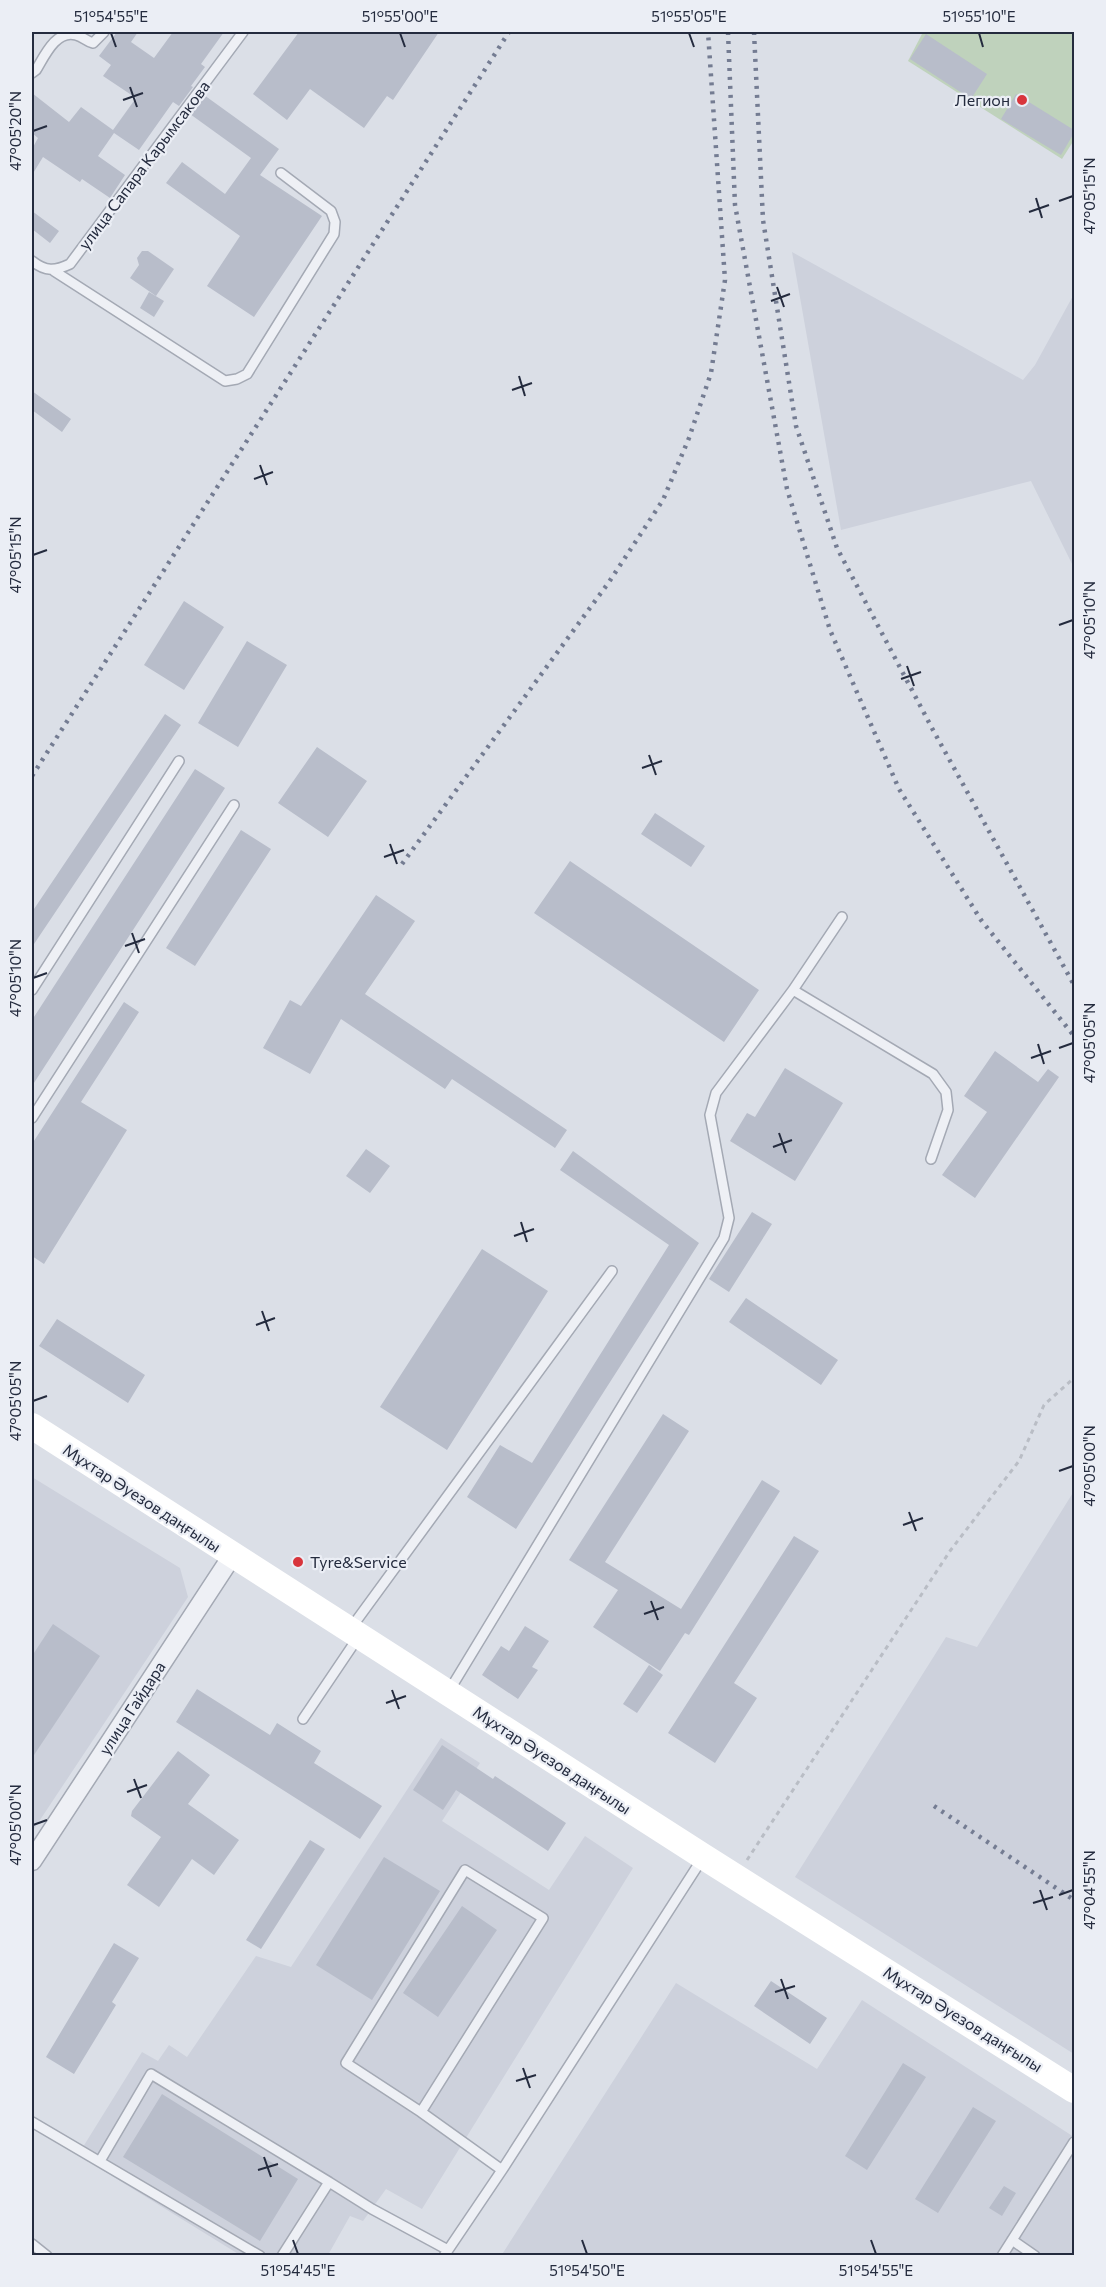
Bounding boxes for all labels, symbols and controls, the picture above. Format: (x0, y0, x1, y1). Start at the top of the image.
text: 51°54'55"E (74, 7, 148, 25)
text: 51°55'00"E (362, 7, 438, 25)
text: 51°55'05"E (651, 7, 727, 25)
text: 51°55'10"E (942, 7, 1016, 25)
street label: улица Сапара Карымсакова (74, 77, 213, 253)
place label: Легион (955, 90, 1010, 109)
text: 47°05'20"N (6, 91, 24, 171)
marker: Легион (1015, 93, 1029, 107)
text: 47°05'15"N (1080, 157, 1098, 235)
text: 47°05'15"N (6, 516, 24, 594)
text: 47°05'10"N (1080, 581, 1098, 659)
text: 47°05'10"N (6, 939, 24, 1017)
text: 47°05'05"N (1080, 1003, 1098, 1083)
text: 47°05'05"N (6, 1361, 24, 1441)
text: 47°05'00"N (1080, 1425, 1098, 1507)
street label: Мұхтар Әуезов даңғылы (60, 1439, 225, 1556)
place label: Tyre&Service (310, 1552, 407, 1571)
marker: Tyre&Service (291, 1555, 305, 1569)
street label: улица Гайдара (94, 1658, 169, 1758)
street label: Мұхтар Әуезов даңғылы (470, 1701, 635, 1818)
text: 47°05'00"N (6, 1784, 24, 1866)
text: 47°04'55"N (1080, 1850, 1098, 1930)
street label: Мұхтар Әуезов даңғылы (880, 1962, 1046, 2075)
text: 51°54'45"E (261, 2261, 336, 2279)
text: 51°54'50"E (549, 2261, 625, 2279)
text: 51°54'55"E (839, 2261, 913, 2279)

